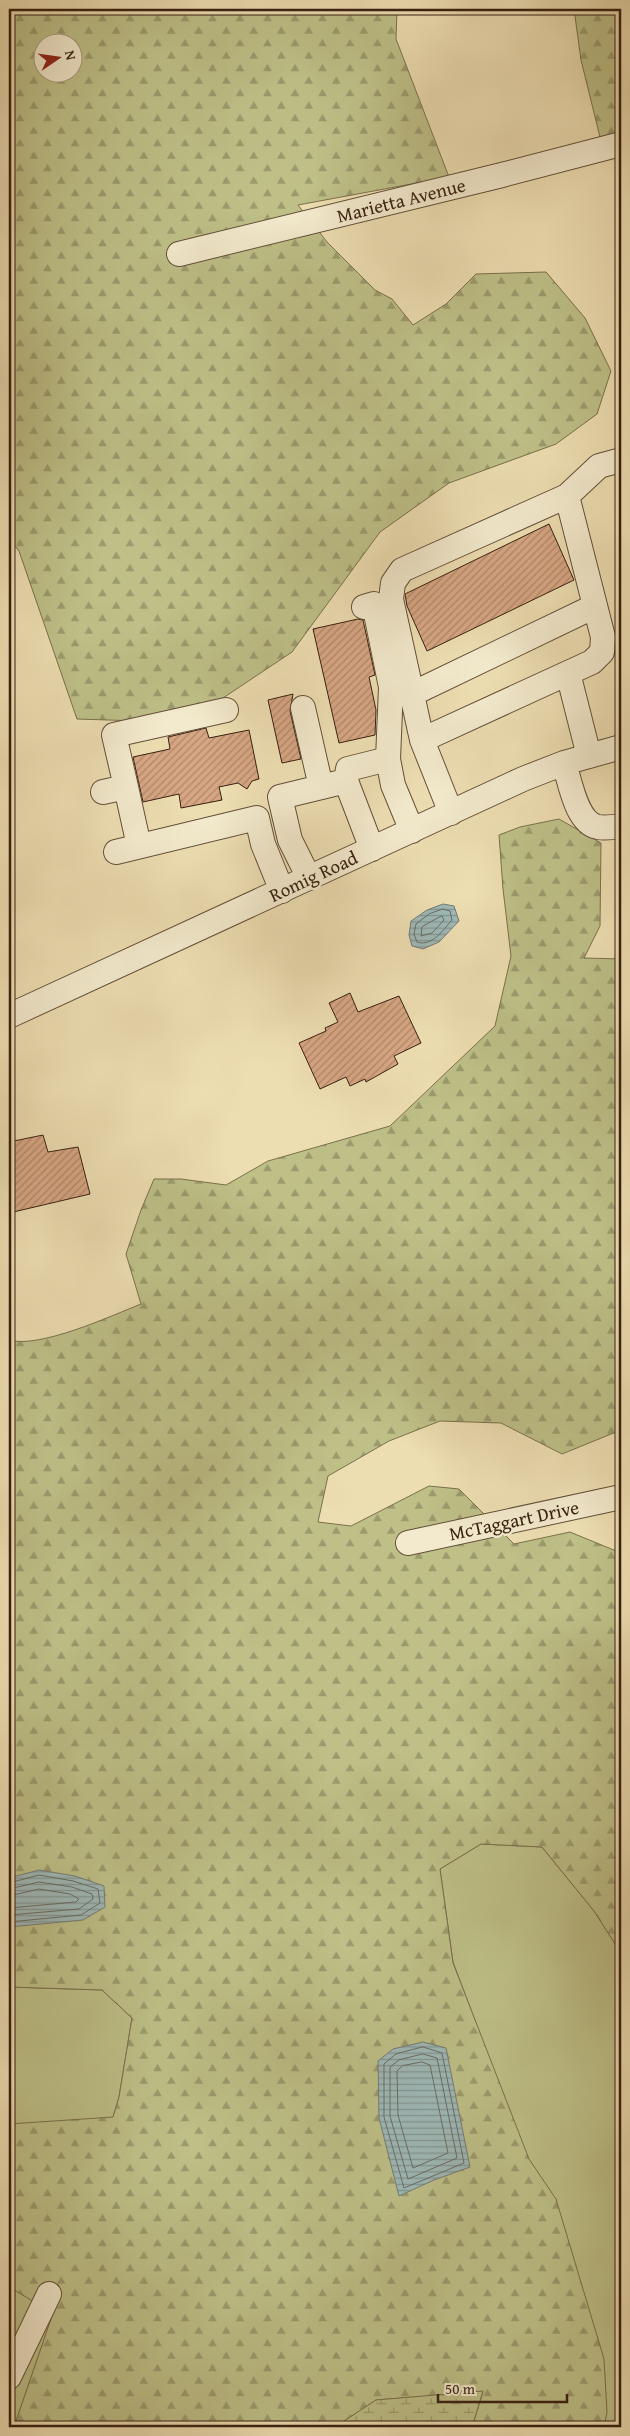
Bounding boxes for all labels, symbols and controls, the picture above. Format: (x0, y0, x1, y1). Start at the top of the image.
north arrow (32, 32, 82, 82)
text: N (60, 48, 82, 63)
street label: Marietta Avenue (334, 170, 468, 230)
street label: Romig Road (264, 843, 363, 909)
street label: McTaggart Drive (446, 1493, 582, 1547)
scale bar (438, 2371, 566, 2403)
text: 50 m (445, 2378, 476, 2399)

